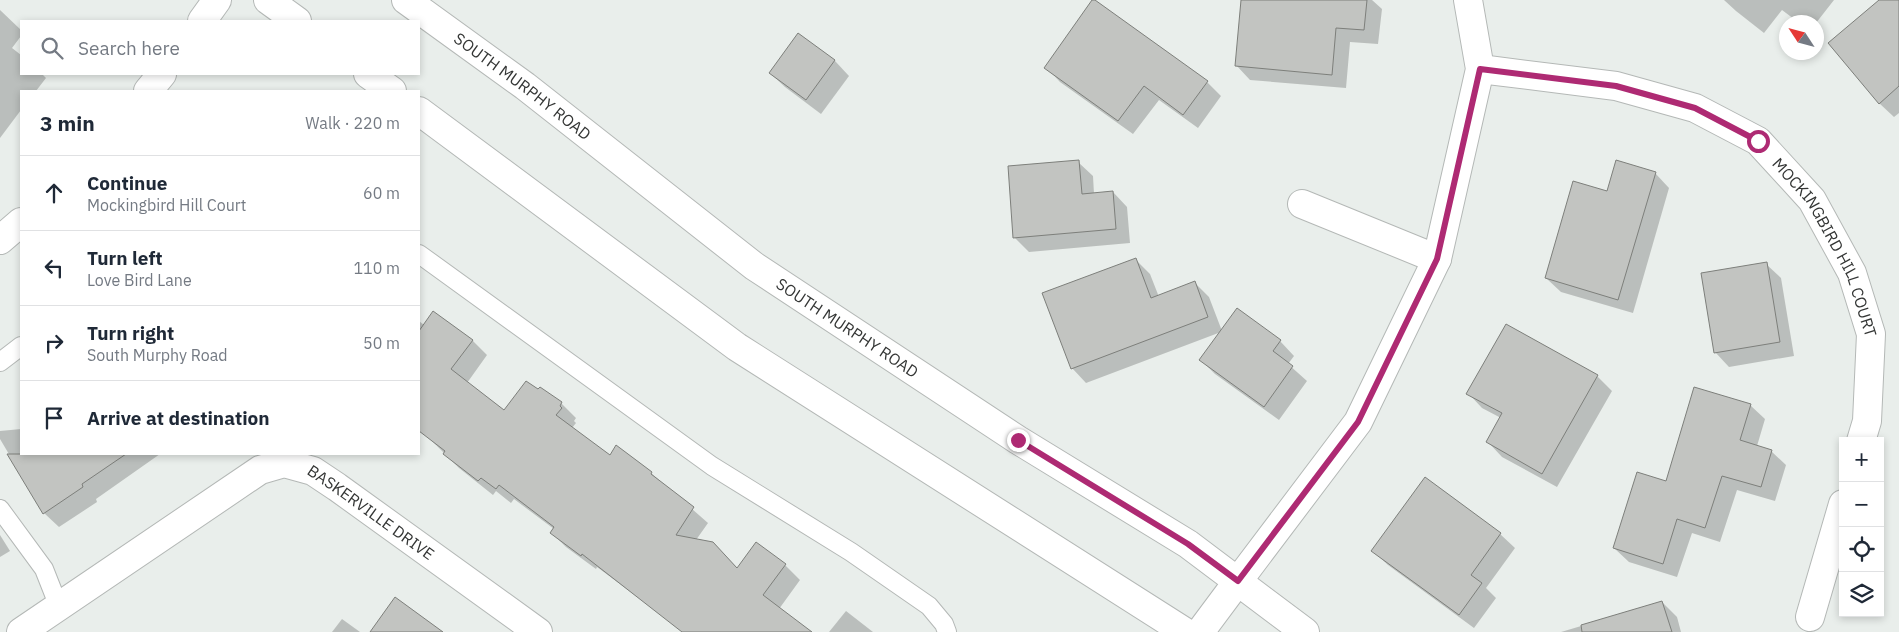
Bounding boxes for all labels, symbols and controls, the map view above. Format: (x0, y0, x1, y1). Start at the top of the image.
north arrow (1779, 15, 1824, 60)
search box (20, 20, 420, 75)
street label: SOUTH MURPHY ROAD (450, 28, 595, 144)
icon: search (38, 34, 66, 62)
text: Search here (78, 36, 180, 60)
text: 3 min (40, 109, 95, 137)
text: Walk · 220 m (305, 113, 400, 133)
route start (1747, 130, 1770, 153)
street label: MOCKINGBIRD HILL COURT (1768, 154, 1881, 339)
text: Continue (87, 171, 167, 195)
icon: ahead (40, 179, 68, 207)
text: 60 m (363, 183, 400, 203)
text: Mockingbird Hill Court (87, 195, 246, 215)
text: Turn left (87, 246, 163, 270)
icon: left (40, 254, 68, 282)
text: 110 m (353, 258, 400, 278)
text: Love Bird Lane (87, 270, 192, 290)
street label: SOUTH MURPHY ROAD (772, 273, 922, 382)
text: Turn right (87, 321, 174, 345)
icon: right (40, 329, 68, 357)
text: 50 m (363, 333, 400, 353)
text: South Murphy Road (87, 345, 228, 365)
icon: arrive (40, 404, 68, 432)
text: Arrive at destination (87, 406, 270, 430)
route end (1007, 429, 1030, 452)
map controls (1839, 437, 1884, 617)
button: + (1839, 437, 1884, 482)
street label: BASKERVILLE DRIVE (304, 460, 438, 564)
button: − (1839, 482, 1884, 527)
button: locate (1839, 527, 1884, 572)
button: layers (1839, 572, 1884, 617)

